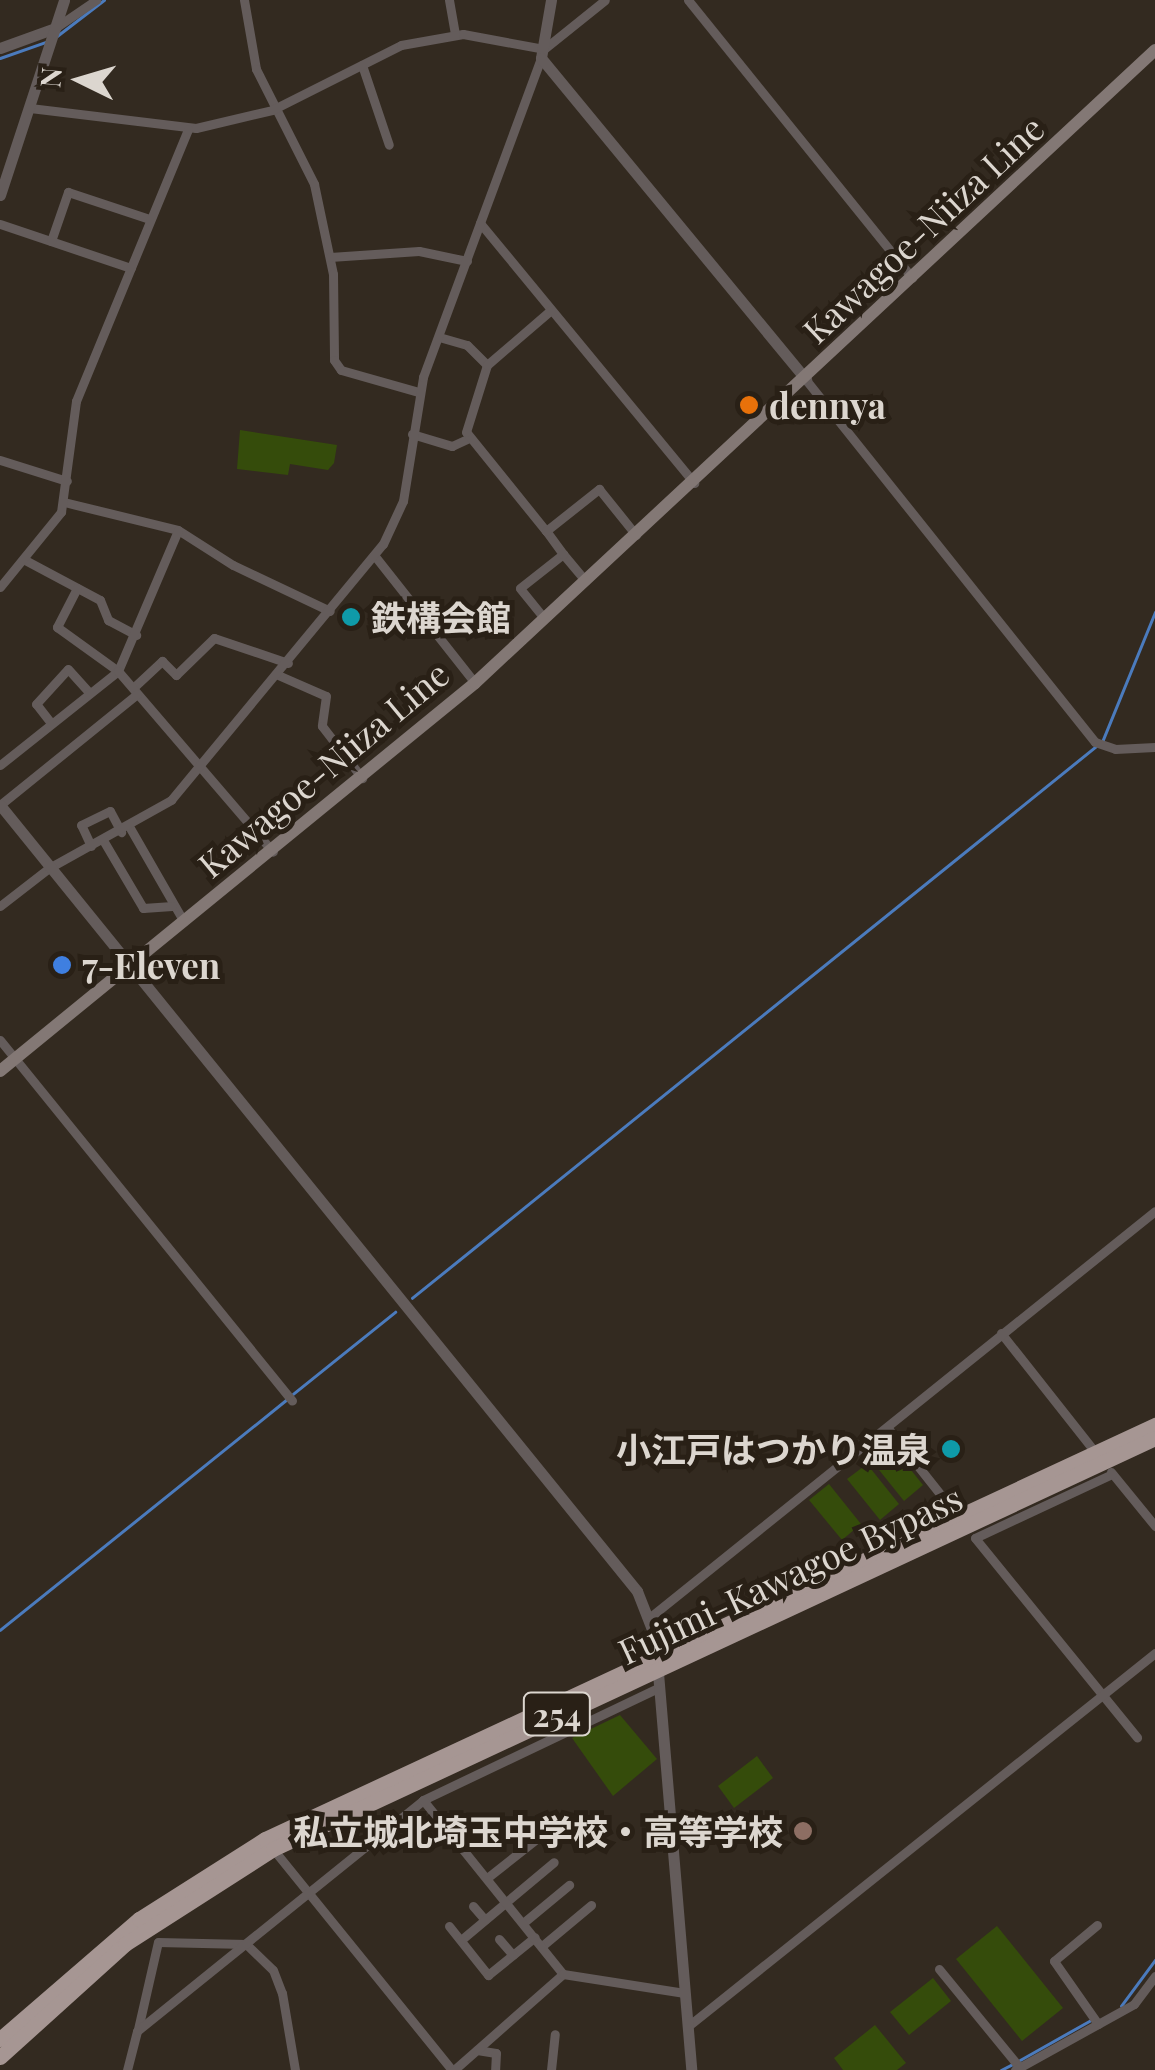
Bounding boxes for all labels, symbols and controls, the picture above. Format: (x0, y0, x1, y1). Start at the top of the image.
north arrow (30, 30, 130, 130)
text: N (30, 66, 69, 89)
street label: Kawagoe-Niiza Line (794, 107, 1052, 351)
place label: dennya (769, 384, 886, 426)
marker: dennya (738, 394, 760, 416)
place label: 鉄構会館 (371, 596, 511, 638)
marker: 鉄構会館 (340, 606, 362, 628)
street label: Kawagoe-Niiza Line (189, 652, 457, 886)
place label: 7-Eleven (82, 944, 220, 986)
marker: 7-Eleven (51, 954, 73, 976)
place label: 小江戸はつかり温泉 (616, 1428, 931, 1470)
marker: 小江戸はつかり温泉 (940, 1438, 962, 1460)
street label: Fujimi-Kawagoe Bypass (612, 1476, 968, 1672)
road number: 254 (522, 1687, 592, 1741)
place label: 私立城北埼玉中学校・高等学校 (293, 1810, 783, 1852)
marker: 私立城北埼玉中学校・高等学校 (792, 1820, 814, 1842)

